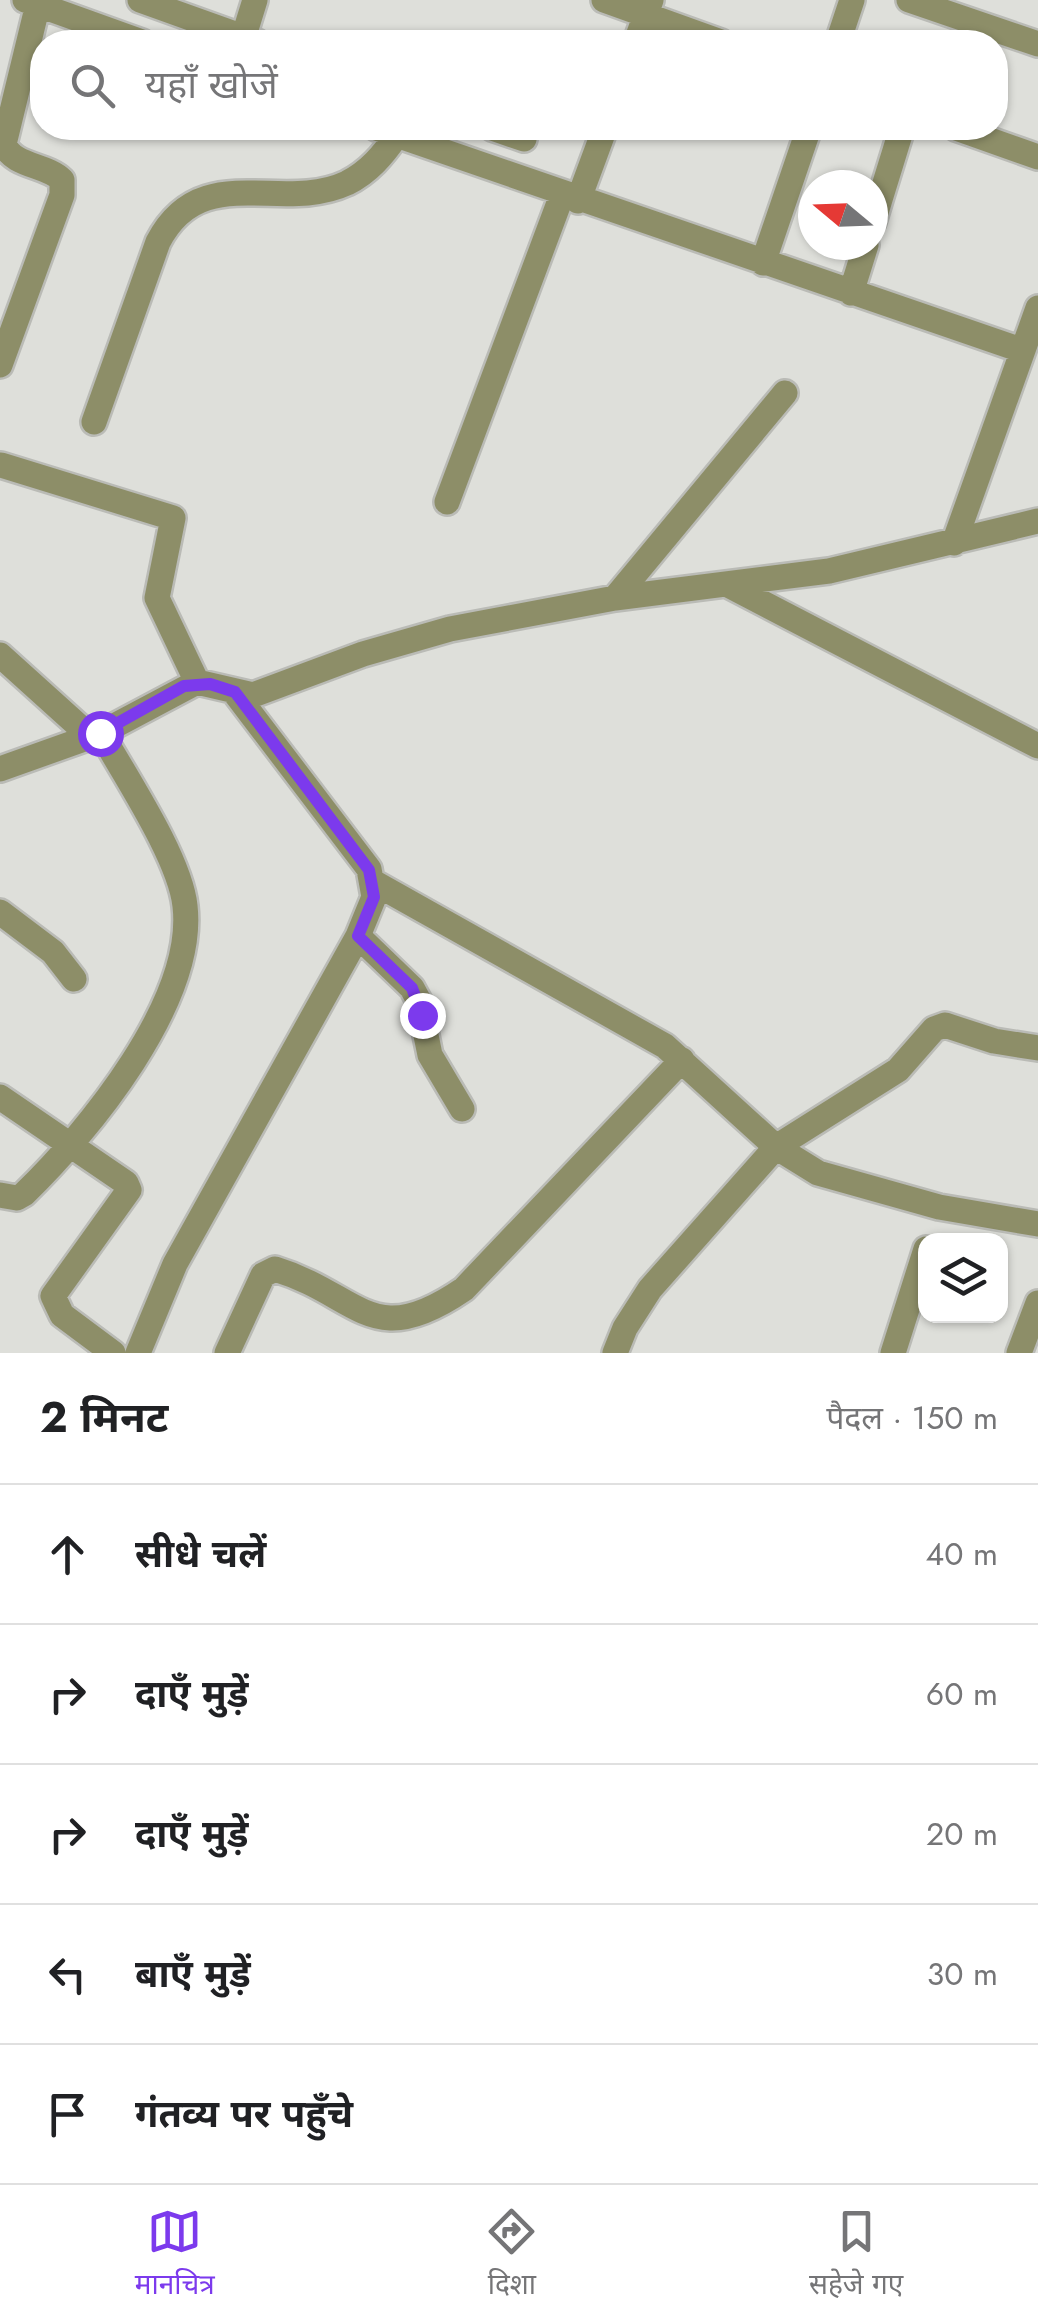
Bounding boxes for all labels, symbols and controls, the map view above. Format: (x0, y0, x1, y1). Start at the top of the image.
search box (30, 30, 1008, 140)
text: यहाँ खोजें (145, 57, 278, 112)
icon: search (65, 58, 120, 113)
north arrow (798, 170, 888, 260)
route start (78, 711, 124, 757)
route end (400, 993, 446, 1039)
map controls (918, 1233, 1008, 1323)
button: layers (918, 1233, 1008, 1323)
text: 2 मिनट (40, 1387, 168, 1448)
text: पैदल · 150 m (826, 1395, 998, 1441)
text: सीधे चलें (135, 1526, 266, 1581)
icon: ahead (40, 1527, 95, 1582)
text: 40 m (926, 1531, 998, 1577)
text: दाएँ मुड़ें (135, 1666, 248, 1721)
icon: right (40, 1667, 95, 1722)
text: 60 m (926, 1671, 998, 1717)
text: दाएँ मुड़ें (135, 1806, 248, 1861)
icon: right (40, 1807, 95, 1862)
text: 20 m (926, 1811, 998, 1857)
text: बाएँ मुड़ें (135, 1946, 251, 2001)
icon: left (40, 1947, 95, 2002)
text: 30 m (927, 1951, 998, 1997)
text: गंतव्य पर पहुँचे (135, 2086, 353, 2141)
icon: arrive (40, 2087, 95, 2142)
tab: मानचित्र (135, 2204, 215, 2305)
tab: दिशा (484, 2204, 539, 2305)
tab: सहेजे गए (809, 2204, 903, 2305)

